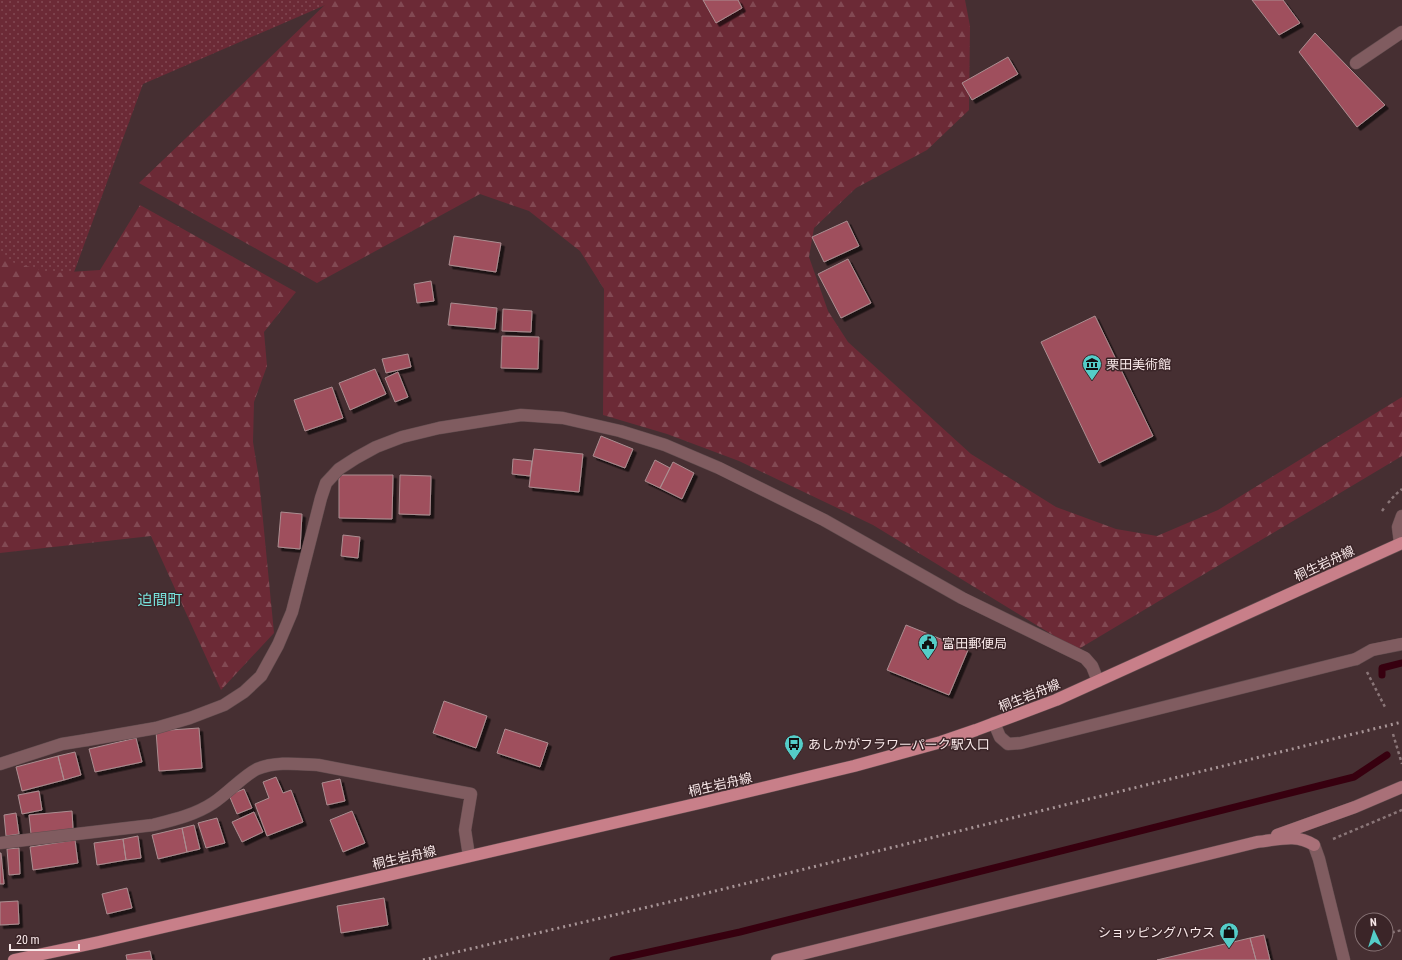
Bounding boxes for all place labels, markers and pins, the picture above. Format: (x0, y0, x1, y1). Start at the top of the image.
museum icon: 栗田美術館 (1081, 353, 1103, 381)
place label: 栗田美術館 (1106, 357, 1171, 372)
public building icon: 富田郵便局 (917, 632, 939, 660)
place label: 富田郵便局 (942, 636, 1007, 651)
bus stop icon: あしかがフラワーパーク駅入口 (783, 733, 805, 761)
place label: あしかがフラワーパーク駅入口 (808, 737, 990, 752)
shop icon: ショッピングハウス (1218, 921, 1240, 949)
place label: ショッピングハウス (1098, 925, 1215, 940)

